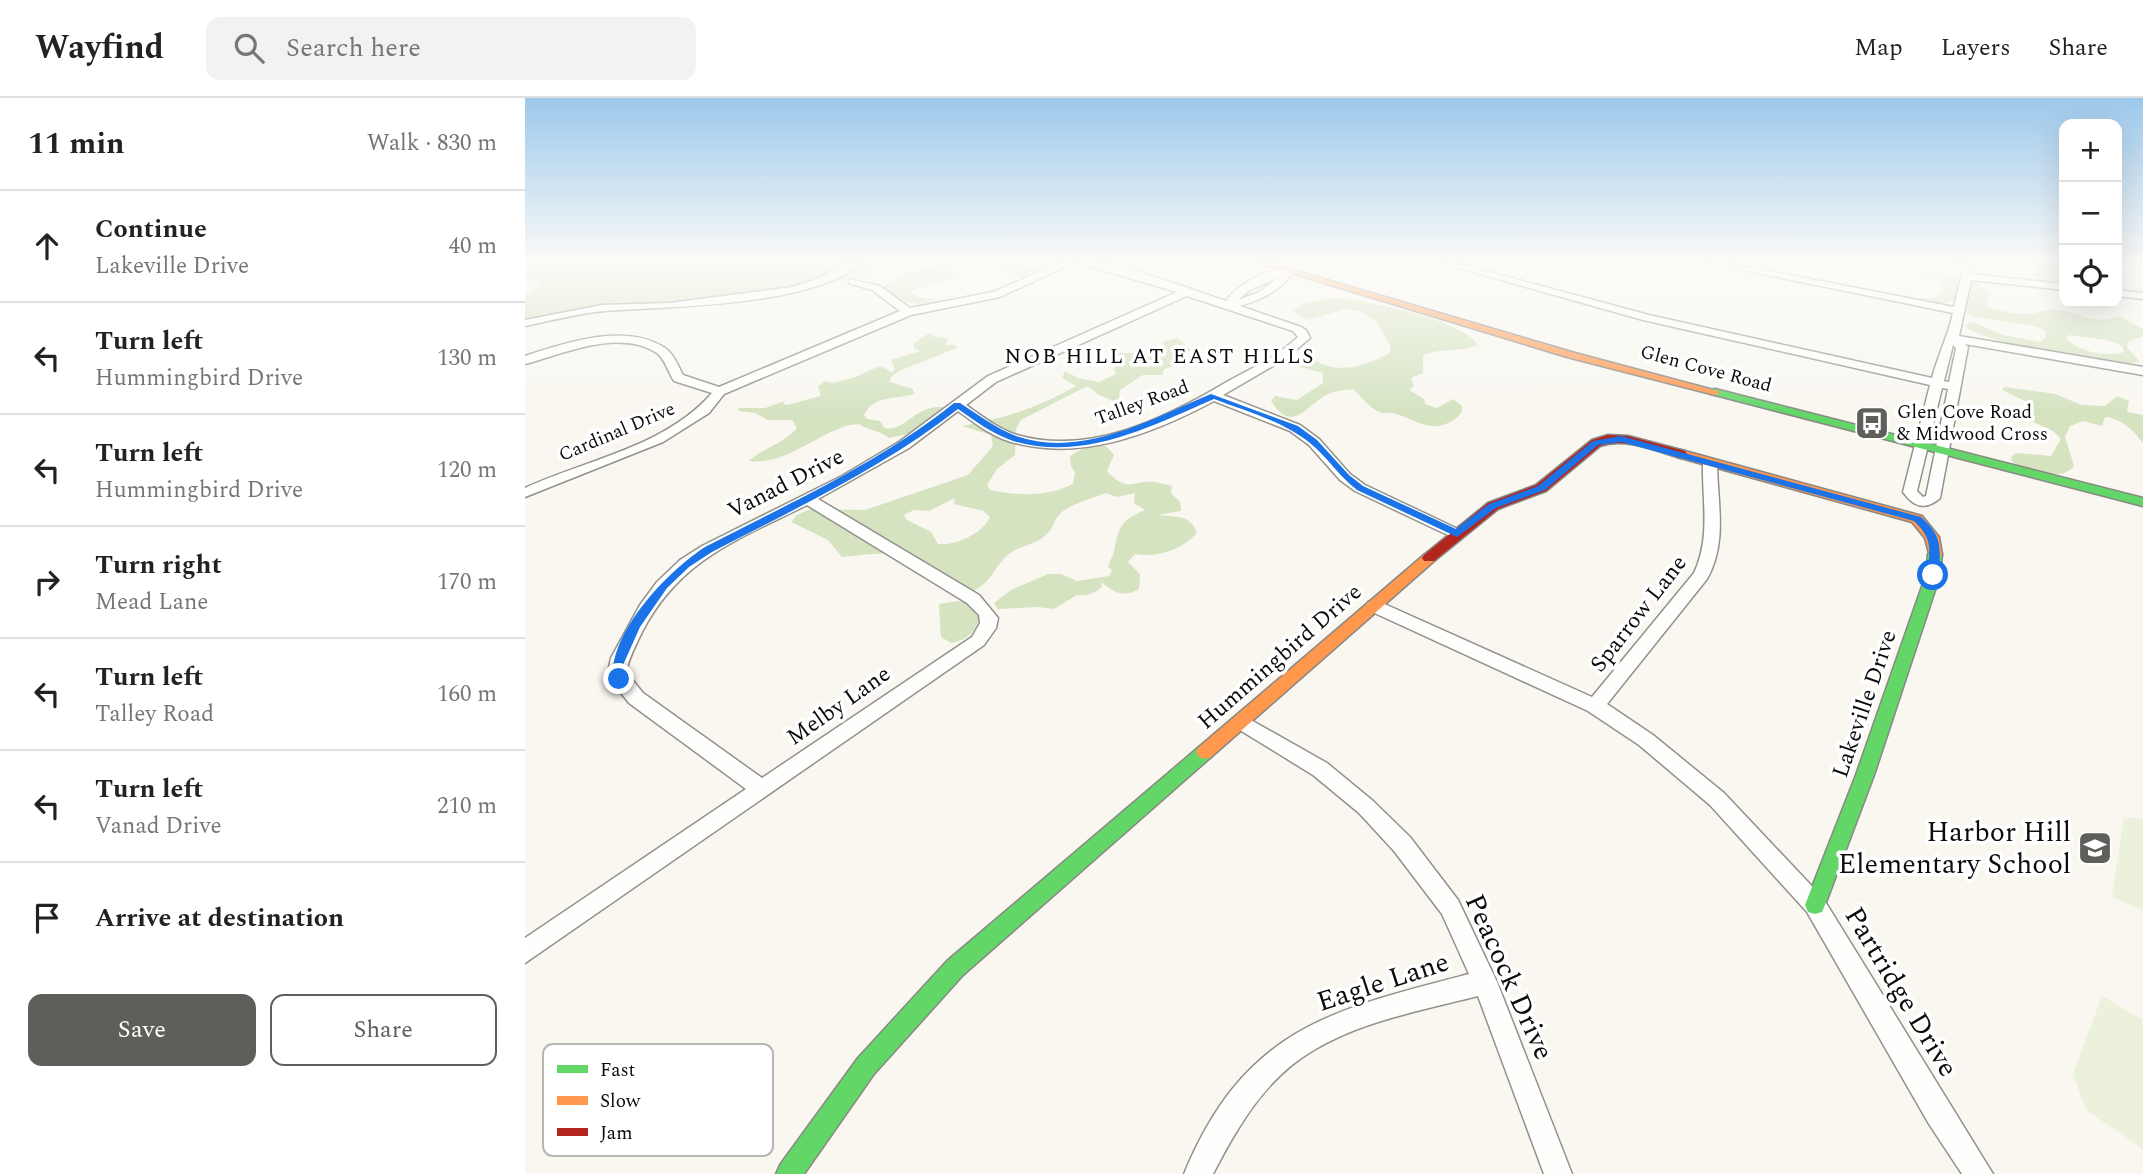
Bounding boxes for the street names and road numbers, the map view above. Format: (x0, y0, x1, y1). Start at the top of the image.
street label: Glen Cove Road (1637, 338, 1775, 400)
street label: Talley Road (1091, 373, 1193, 433)
street label: Cardinal Drive (554, 394, 680, 470)
street label: Vanad Drive (722, 440, 850, 528)
street label: Sparrow Lane (1582, 548, 1696, 680)
street label: Hummingbird Drive (1190, 576, 1370, 738)
street label: Lakeville Drive (1823, 625, 1907, 783)
street label: Melby Lane (780, 657, 898, 755)
street label: Peacock Drive (1453, 887, 1565, 1067)
street label: Partridge Drive (1833, 899, 1969, 1085)
street label: Eagle Lane (1311, 940, 1455, 1024)

